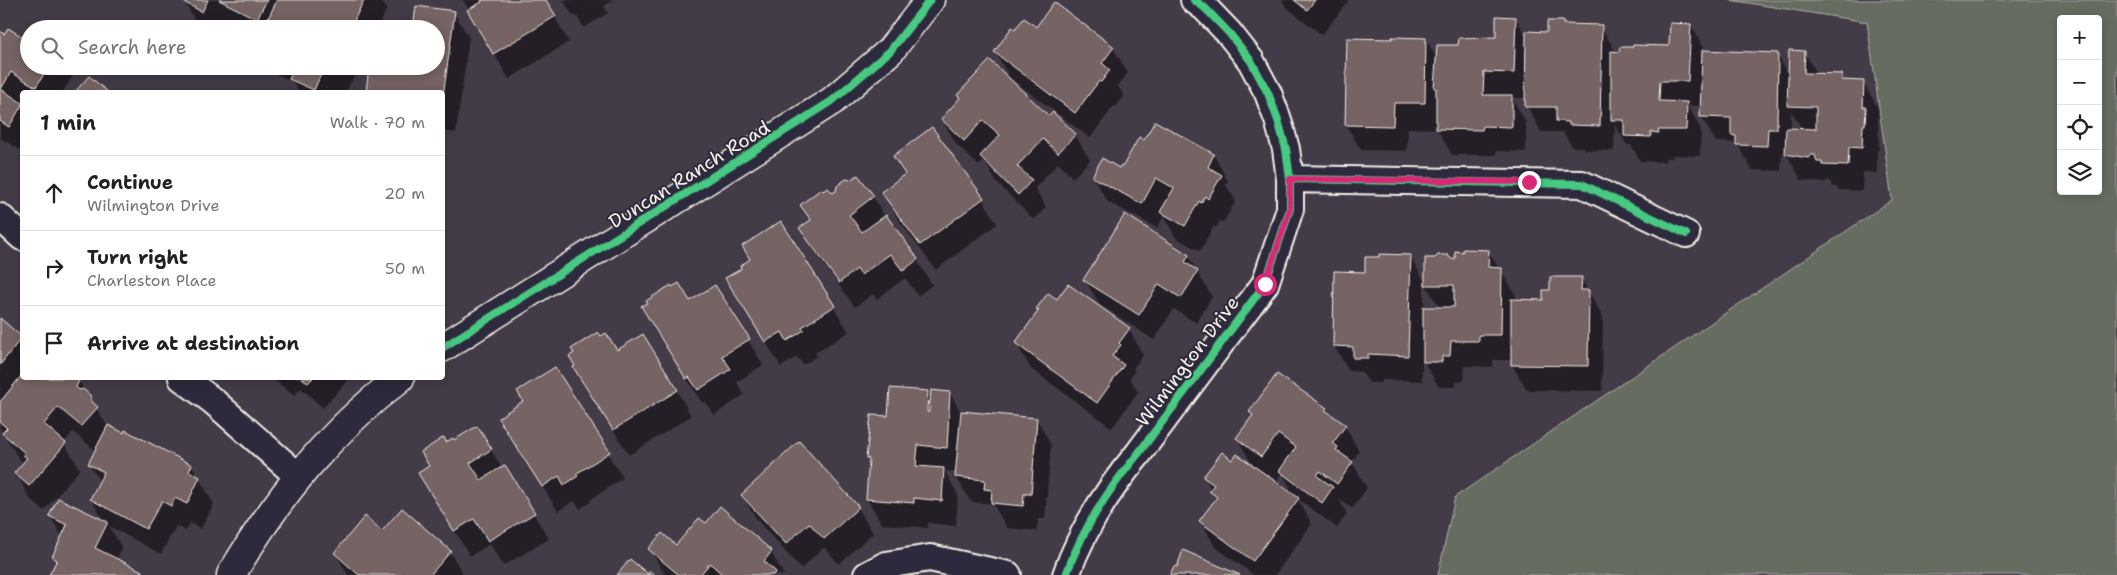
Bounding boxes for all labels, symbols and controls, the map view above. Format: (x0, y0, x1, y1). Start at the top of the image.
map controls (2057, 15, 2102, 195)
button: + (2057, 15, 2102, 60)
search box (20, 20, 445, 75)
icon: search (38, 34, 66, 62)
text: Search here (78, 35, 187, 60)
button: − (2057, 60, 2102, 105)
button: locate (2057, 105, 2102, 150)
text: 1 min (40, 109, 96, 137)
text: Walk · 70 m (330, 112, 425, 133)
street label: Duncan Ranch Road (604, 115, 775, 234)
button: layers (2057, 150, 2102, 195)
text: Continue (87, 170, 173, 195)
route end (1518, 171, 1541, 194)
icon: ahead (40, 179, 68, 207)
text: 20 m (384, 183, 425, 204)
text: Wilmington Drive (87, 195, 220, 216)
text: Turn right (87, 245, 188, 270)
icon: right (40, 254, 68, 282)
text: 50 m (385, 258, 425, 279)
text: Charleston Place (87, 270, 217, 291)
route start (1254, 273, 1277, 296)
street label: Wilmington Drive (1130, 291, 1245, 432)
icon: arrive (40, 329, 68, 357)
text: Arrive at destination (87, 331, 299, 356)

